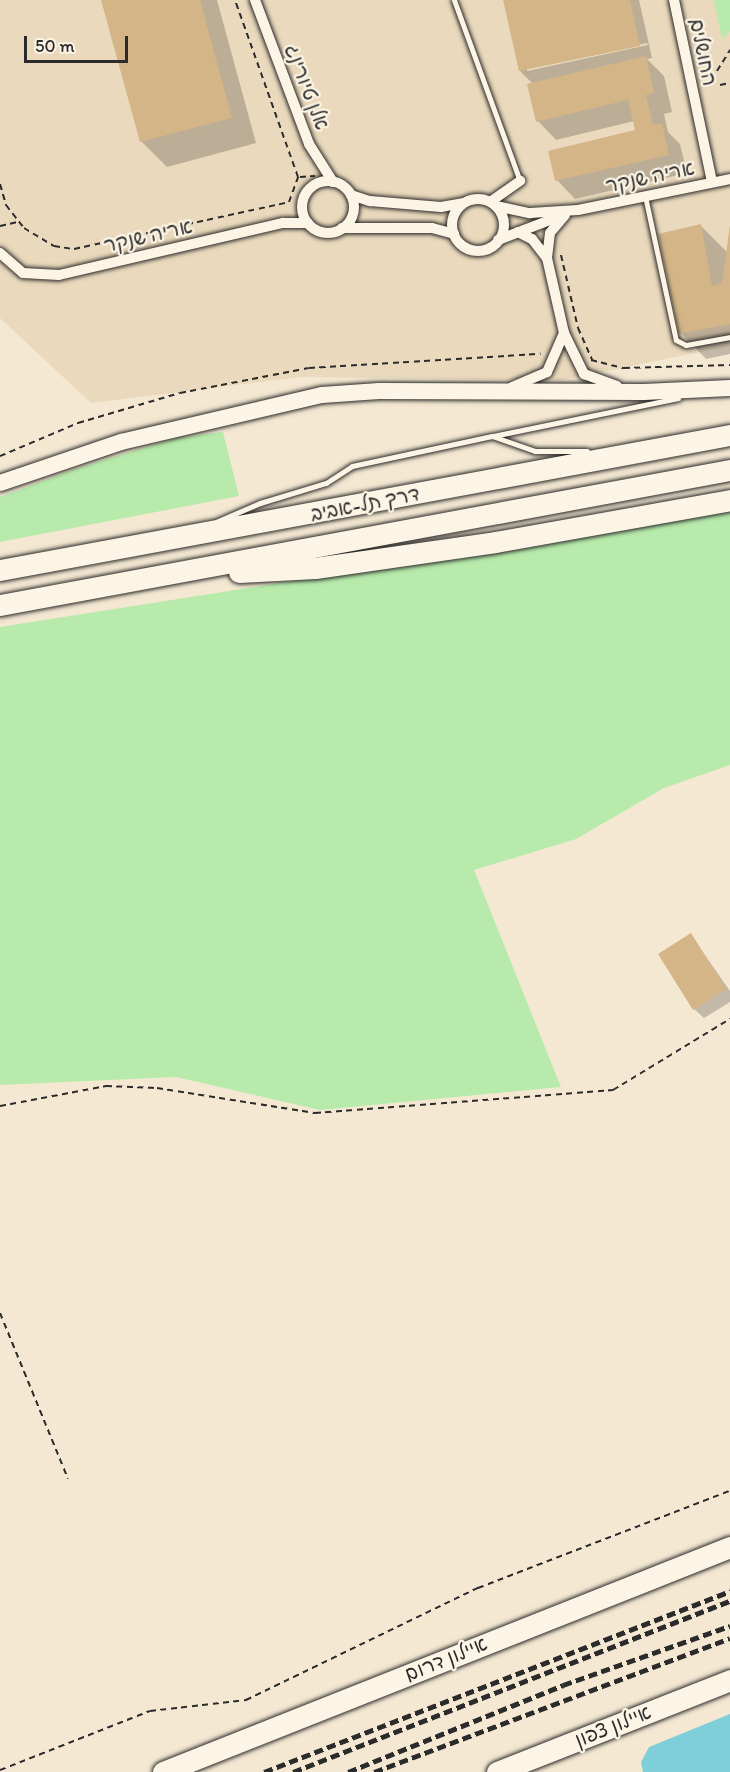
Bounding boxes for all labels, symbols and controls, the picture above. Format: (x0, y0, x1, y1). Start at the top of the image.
street label: החושלים (684, 16, 722, 88)
scale bar (27, 24, 130, 62)
text: 50 m (35, 35, 75, 57)
street label: אלן טיורינג (280, 41, 334, 133)
street label: אריה שנקר (603, 156, 697, 198)
street label: אריה שנקר (101, 214, 195, 258)
street label: דרך תל-אביב (308, 482, 422, 526)
street label: איילון דרום (401, 1632, 491, 1686)
street label: איילון צפון (571, 1700, 655, 1752)

